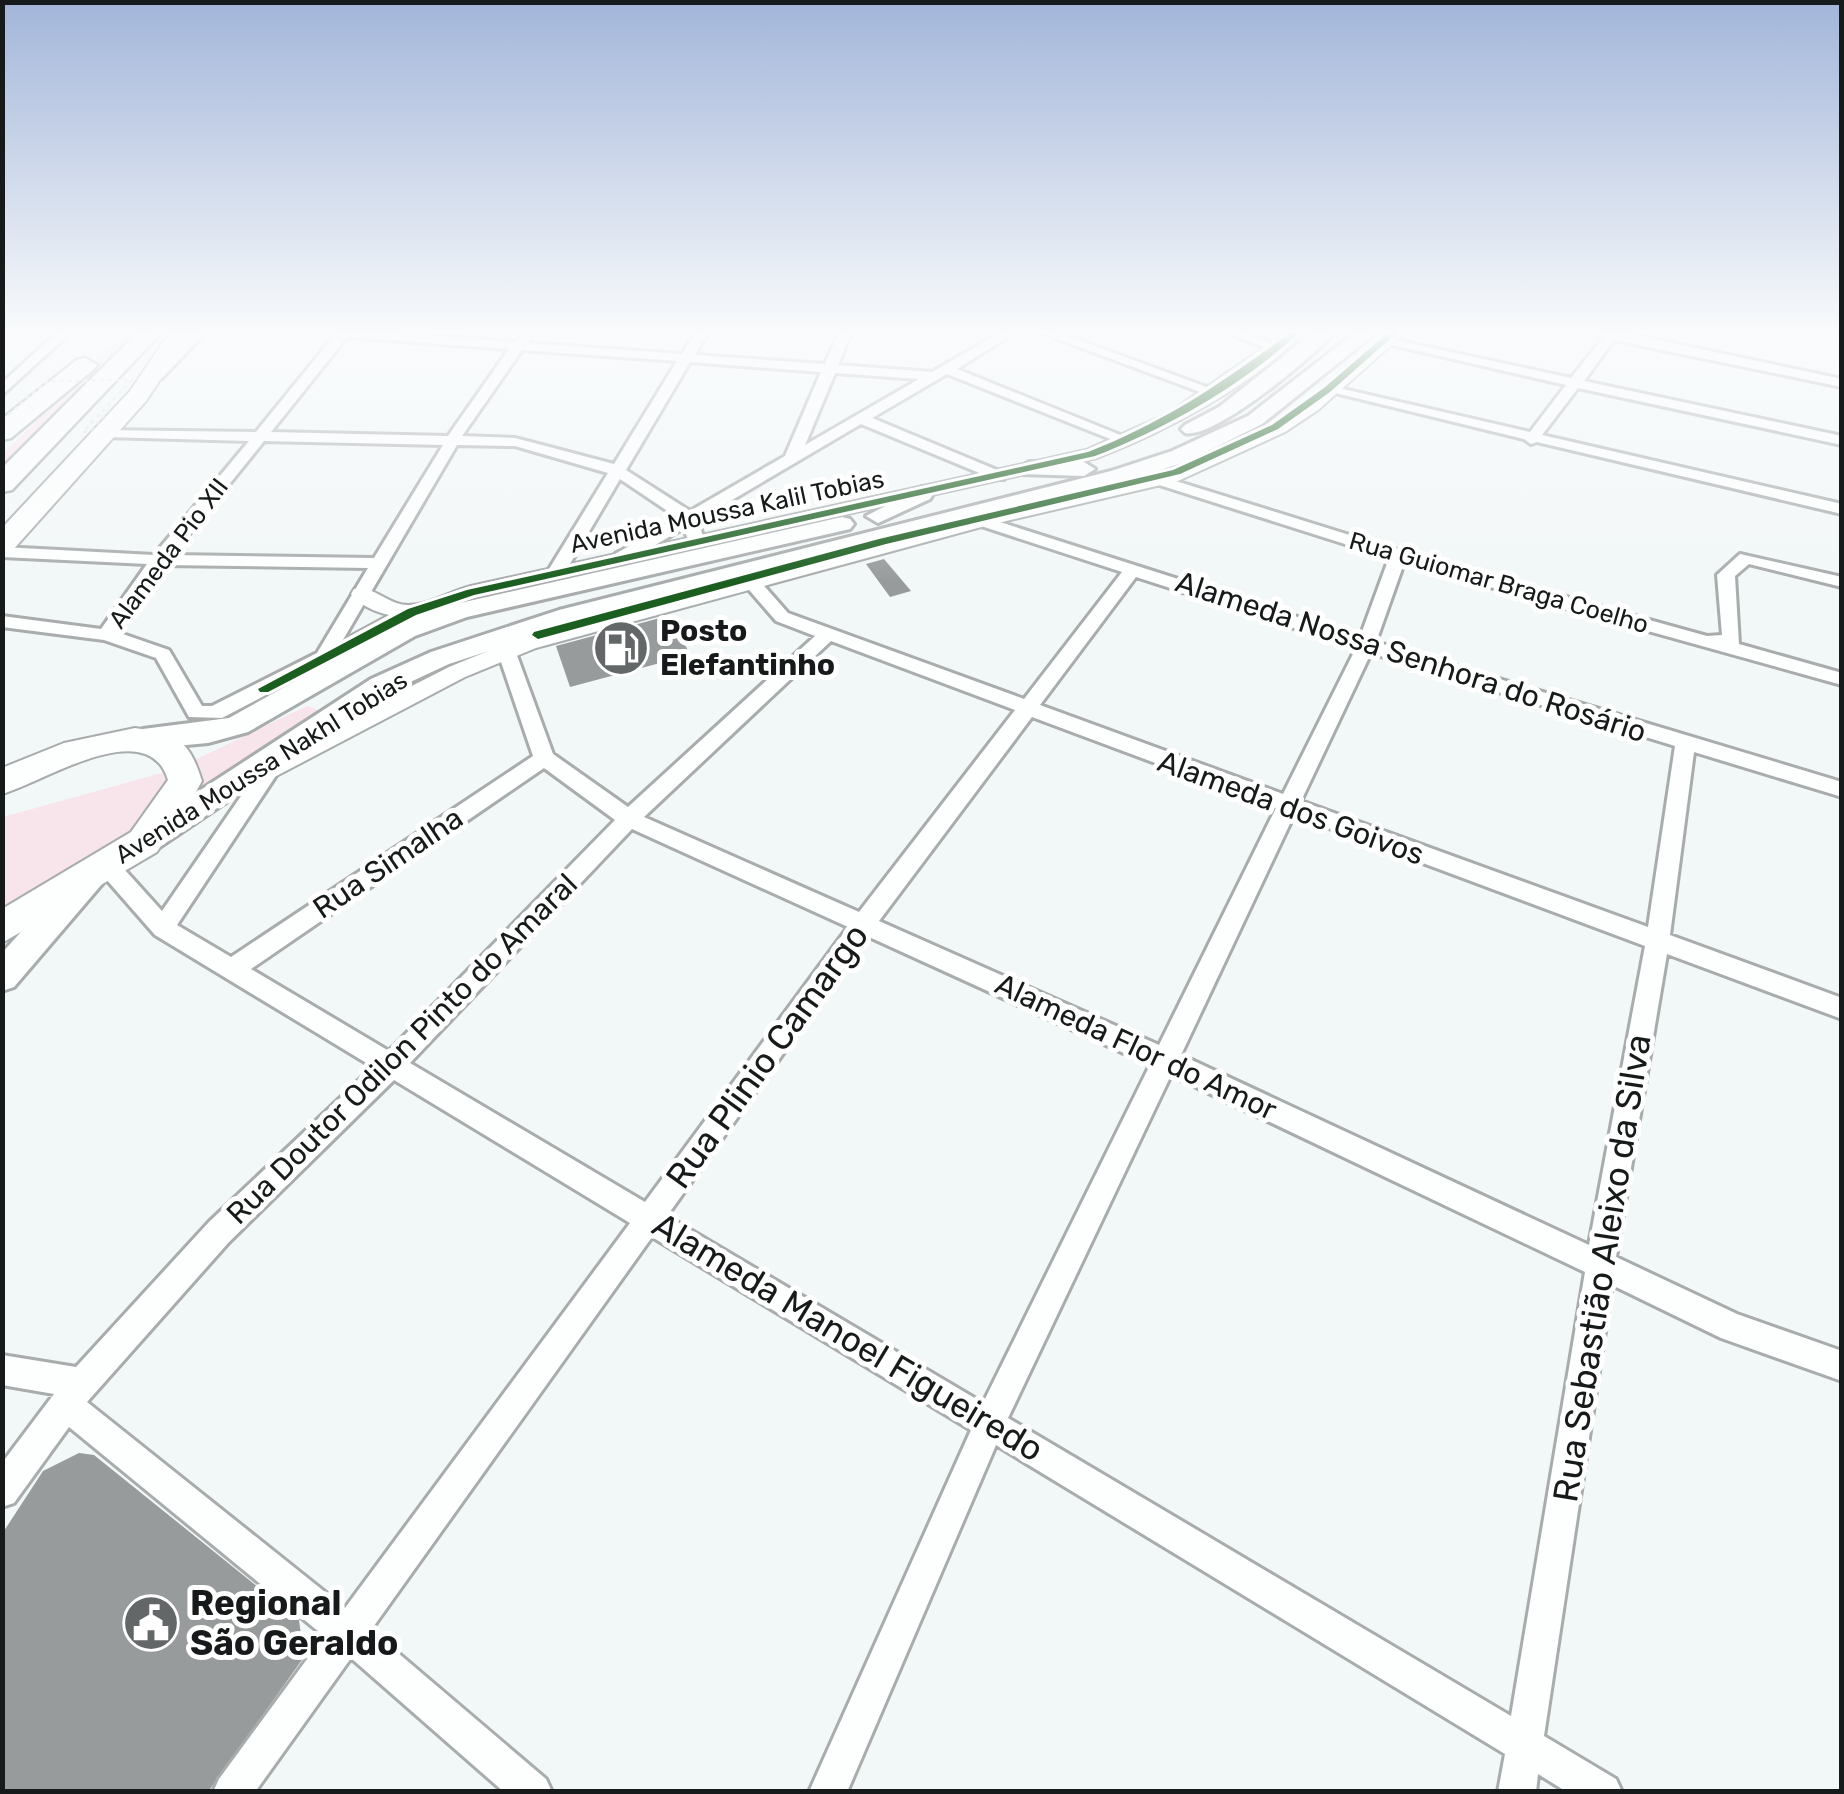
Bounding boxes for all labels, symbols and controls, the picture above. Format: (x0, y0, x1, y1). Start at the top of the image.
street label: Avenida Moussa Kalil Tobias (567, 464, 887, 559)
street label: Alameda Pio XII (103, 473, 234, 634)
street label: Rua Guiomar Braga Coelho (1346, 526, 1652, 639)
street label: Alameda Nossa Senhora do Rosário (1171, 564, 1651, 750)
place label: Posto Elefantinho (660, 613, 835, 683)
fuel station icon: Posto Elefantinho (591, 618, 651, 678)
street label: Avenida Moussa Nakhl Tobias (110, 665, 413, 869)
street label: Alameda dos Goivos (1153, 743, 1429, 873)
street label: Rua Simalha (306, 800, 470, 926)
street label: Rua Doutor Odilon Pinto do Amaral (219, 866, 585, 1232)
street label: Rua Plinio Camargo (657, 916, 877, 1196)
street label: Alameda Flor do Amor (990, 966, 1283, 1128)
street label: Rua Sebastião Aleixo da Silva (1544, 1031, 1660, 1505)
street label: Alameda Manoel Figueiredo (645, 1204, 1051, 1470)
place label: Regional São Geraldo (190, 1582, 398, 1664)
public building icon: Regional São Geraldo (121, 1593, 181, 1653)

